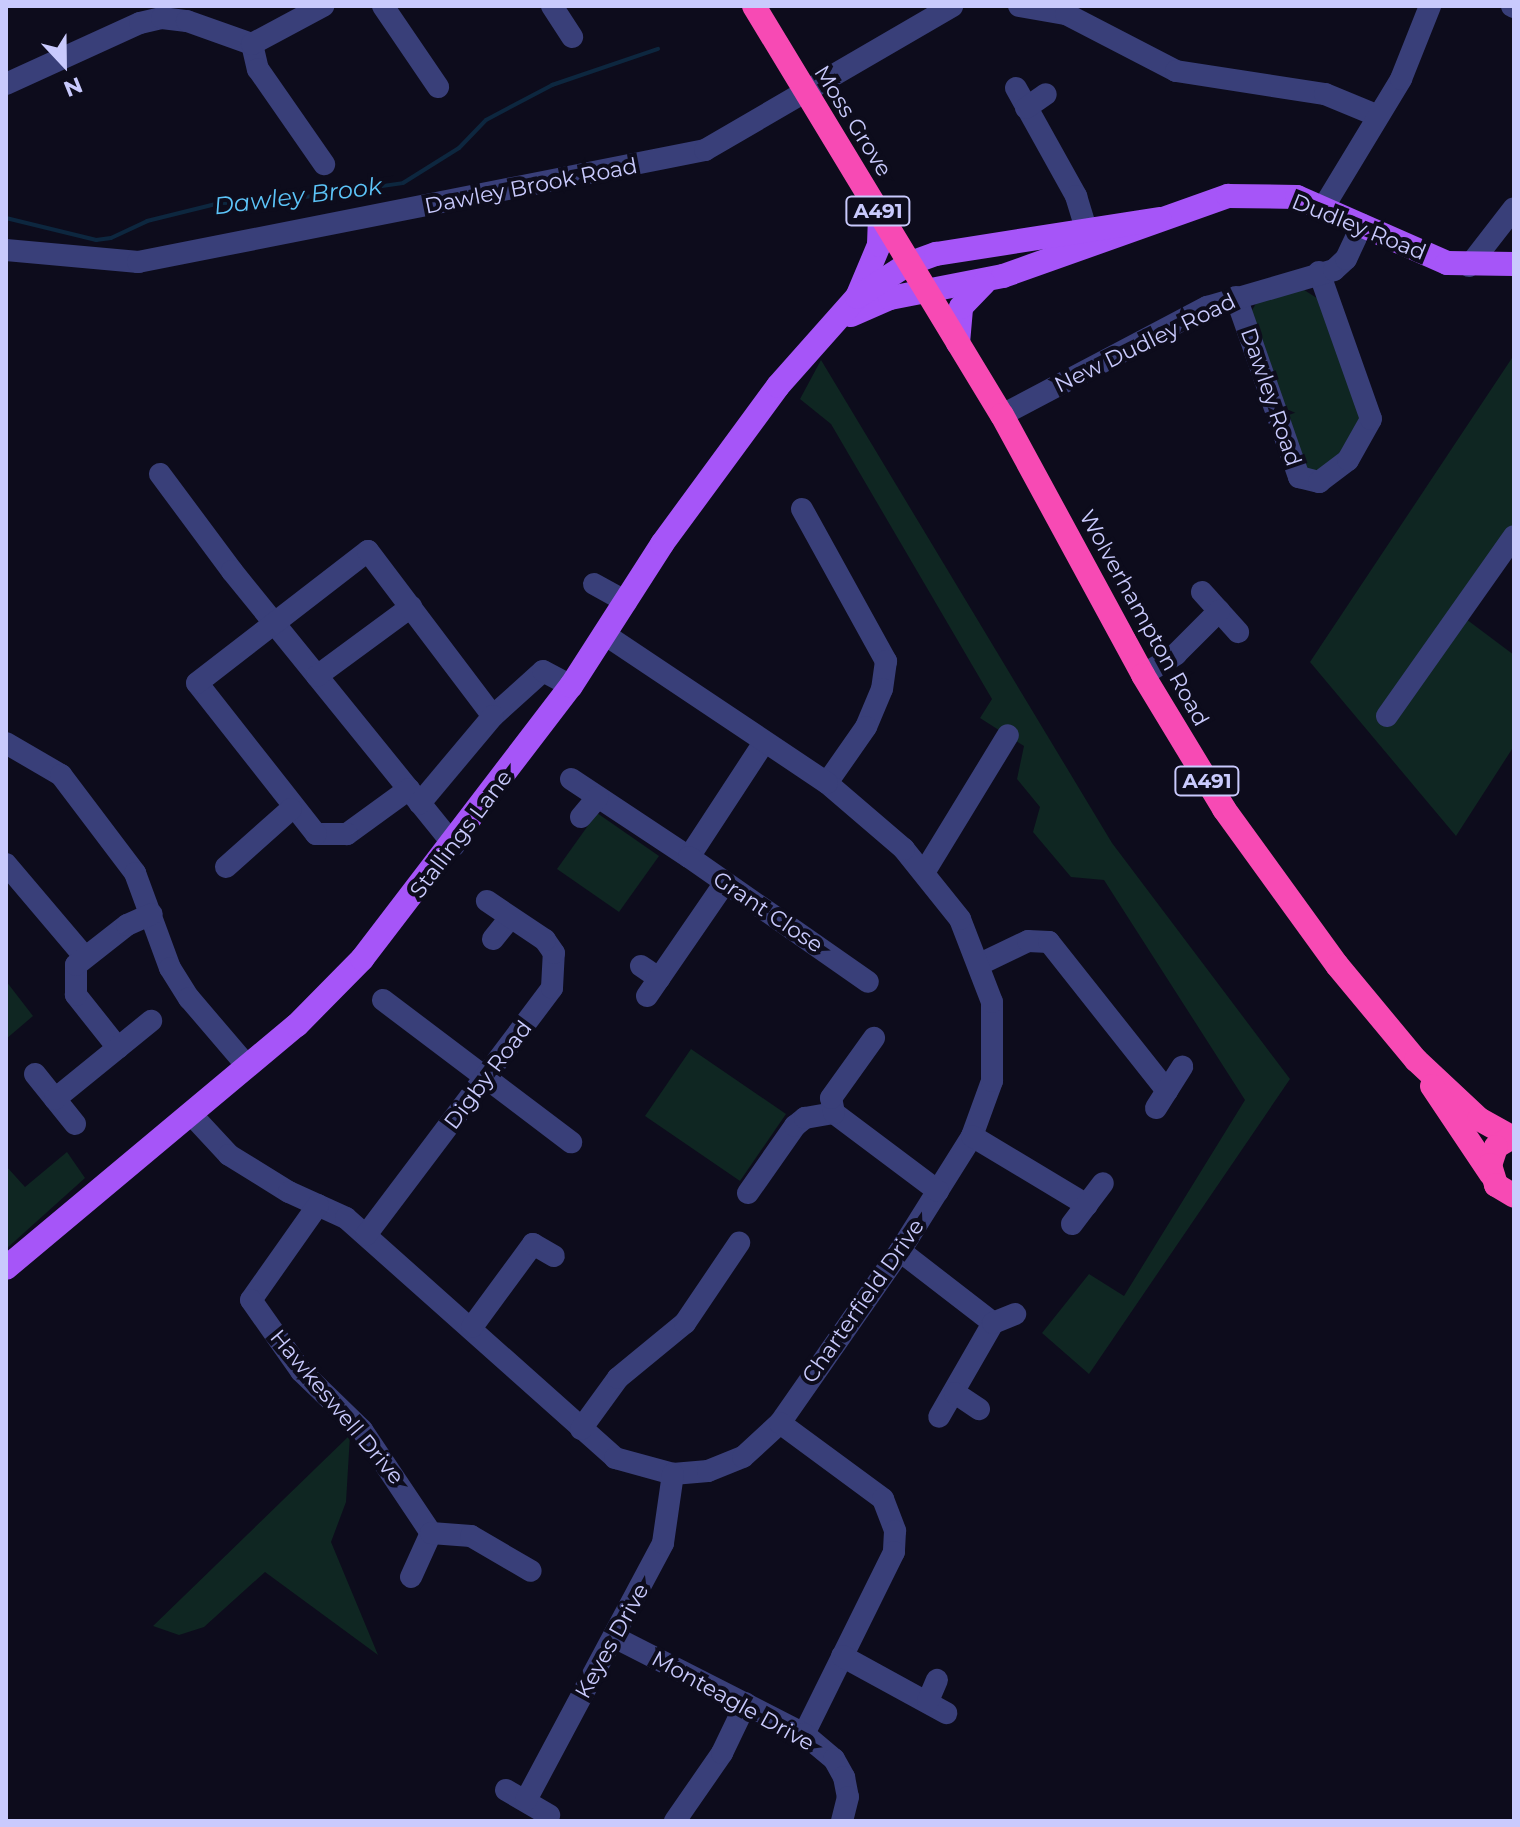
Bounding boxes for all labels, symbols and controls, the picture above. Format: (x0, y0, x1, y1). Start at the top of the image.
north arrow (24, 24, 104, 104)
street label: Moss Grove (808, 61, 898, 181)
text: N (60, 71, 86, 103)
street label: Dawley Brook Road (422, 152, 640, 220)
water label: Dawley Brook (212, 171, 384, 221)
street label: Dudley Road (1288, 188, 1430, 266)
road number: A491 (844, 195, 912, 227)
street label: New Dudley Road (1050, 288, 1240, 398)
street label: Dawley Road (1235, 324, 1307, 470)
street label: Wolverhampton Road (1074, 505, 1214, 731)
street label: Stallings Lane (404, 765, 518, 903)
road number: A491 (1173, 765, 1241, 797)
street label: Grant Close (708, 866, 828, 958)
street label: Digby Road (439, 1016, 537, 1134)
street label: Charterfield Drive (796, 1214, 930, 1388)
street label: Hawkeswell Drive (265, 1324, 409, 1490)
street label: Keyes Drive (570, 1579, 654, 1703)
street label: Monteagle Drive (647, 1645, 819, 1757)

